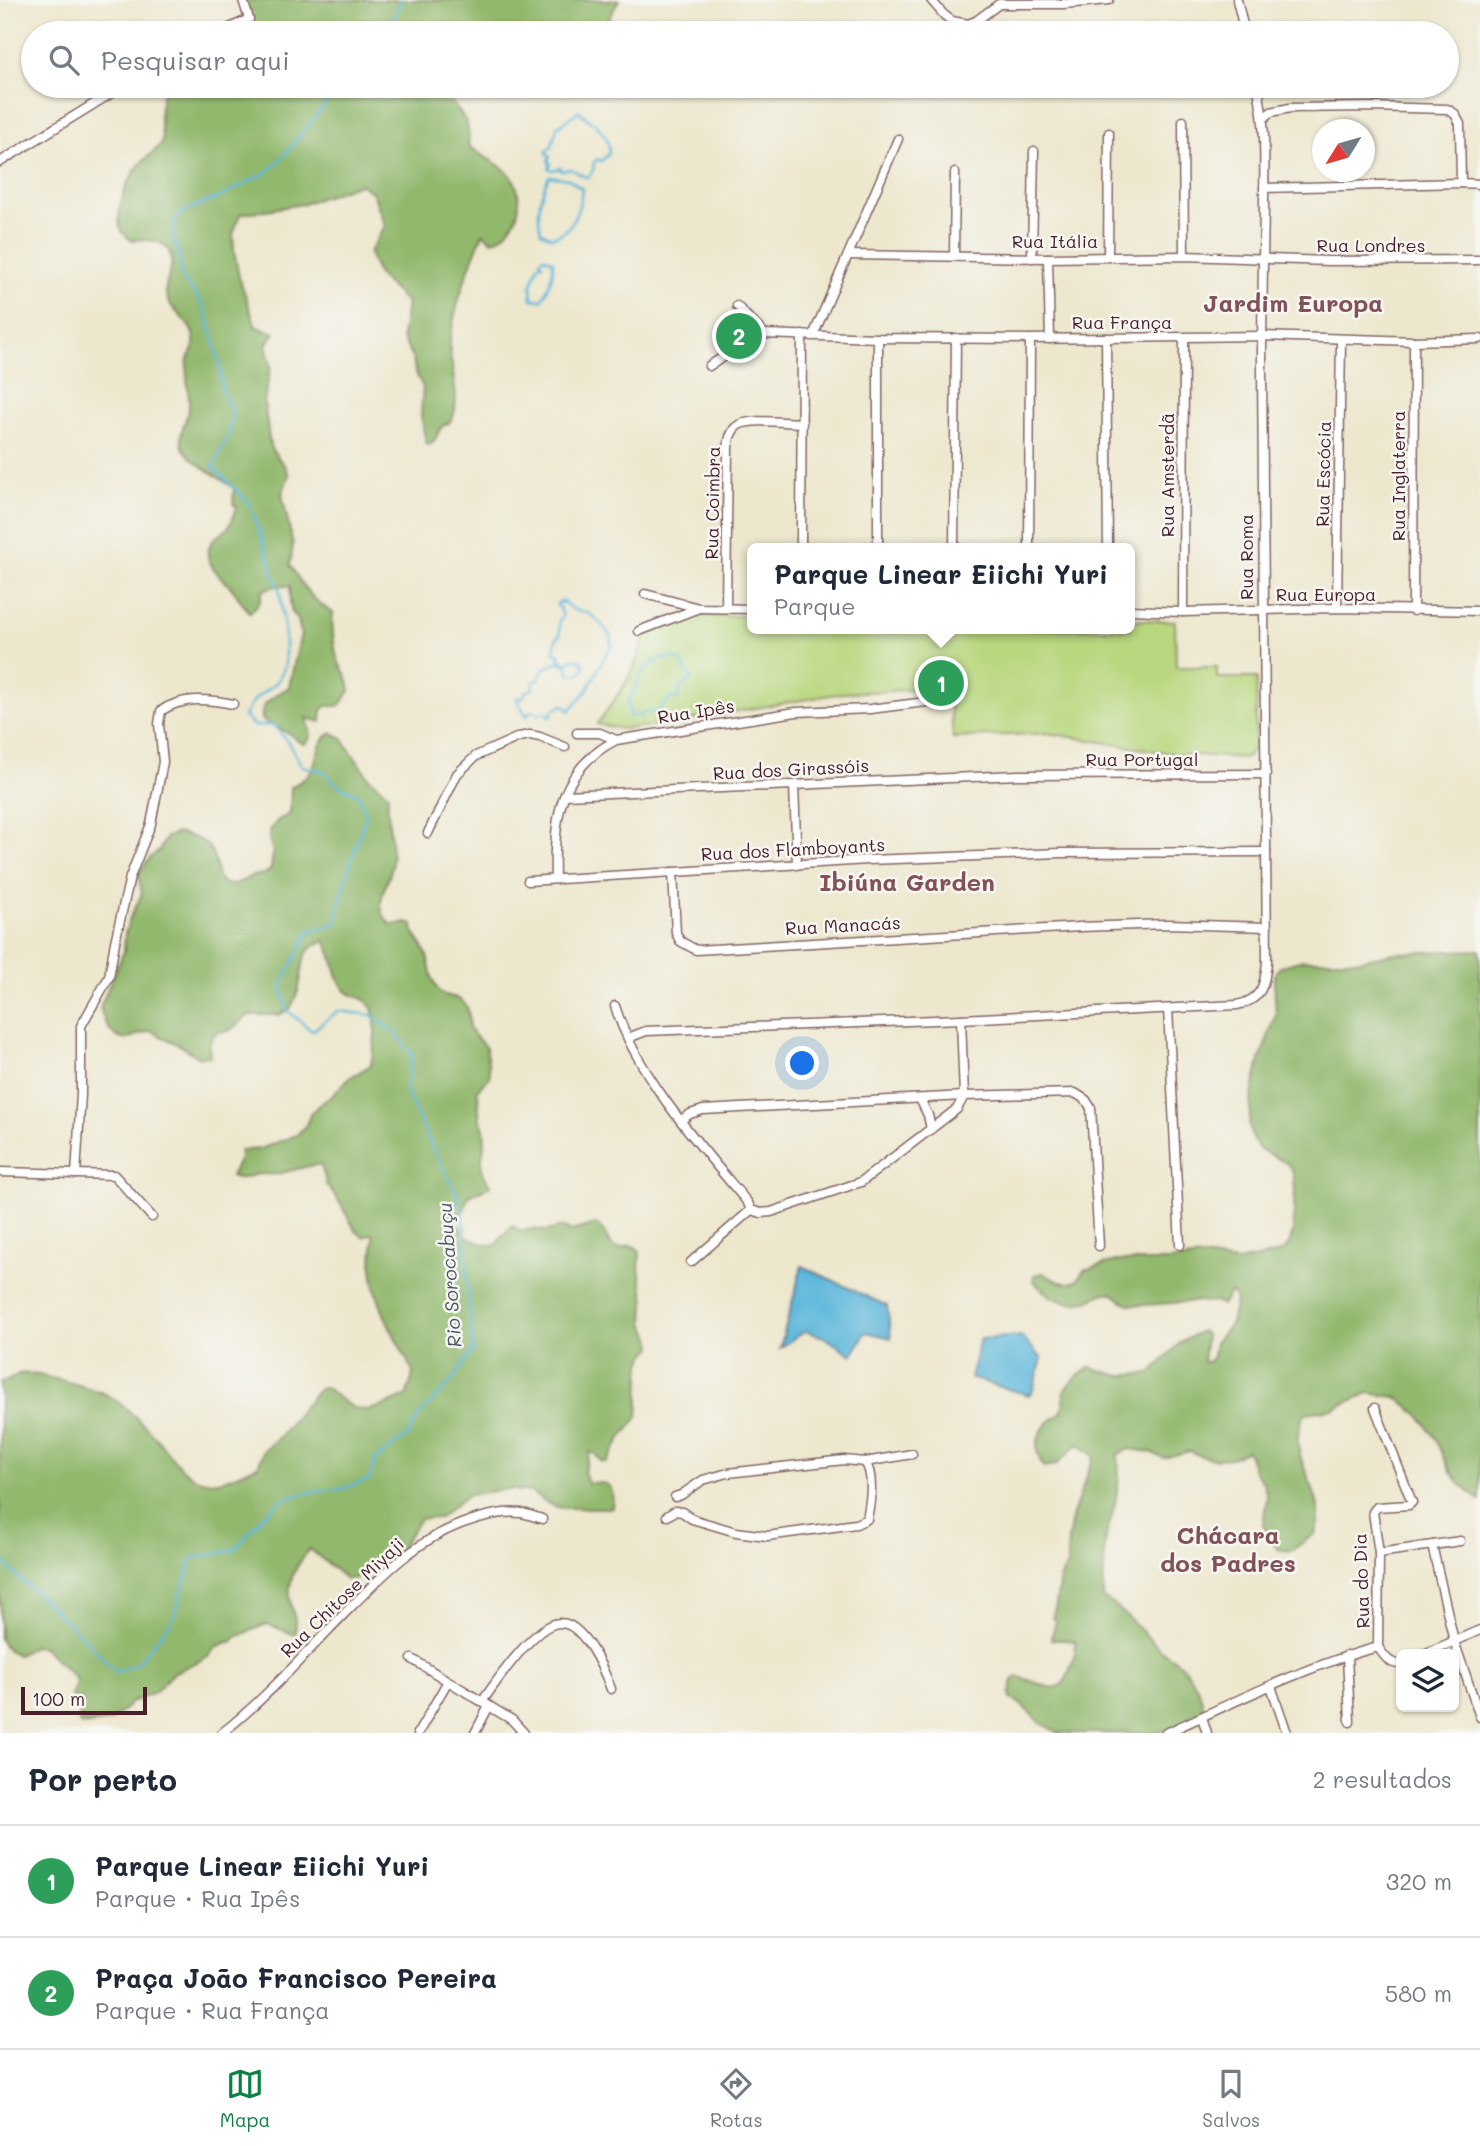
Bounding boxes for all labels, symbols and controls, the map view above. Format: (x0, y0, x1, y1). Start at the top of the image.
search box (21, 21, 1459, 98)
icon: search (45, 41, 83, 79)
text: Pesquisar aqui (101, 43, 290, 77)
north arrow (1312, 119, 1375, 182)
street label: Rua Itália (1012, 229, 1098, 253)
street label: Rua Londres (1317, 233, 1425, 257)
district label: Jardim Europa (1203, 287, 1383, 318)
pin: 2 (716, 310, 762, 362)
street label: Rua França (1072, 310, 1172, 334)
street label: Rua Inglaterra (1386, 411, 1410, 541)
street label: Rua Amsterdã (1155, 413, 1179, 537)
street label: Rua Escócia (1310, 421, 1336, 527)
street label: Rua Coimbra (699, 446, 725, 560)
street label: Rua Roma (1234, 514, 1258, 600)
popup (747, 543, 1135, 634)
text: Parque Linear Eiichi Yuri (774, 557, 1108, 591)
street label: Rua Europa (1276, 582, 1376, 606)
text: Parque (774, 591, 855, 621)
pin: 1 (918, 657, 964, 709)
street label: Rua Ipês (656, 693, 736, 729)
street label: Rua Portugal (1085, 747, 1199, 771)
street label: Rua dos Girassóis (712, 753, 870, 785)
street label: Rua dos Flamboyants (700, 832, 886, 866)
district label: Ibiúna Garden (819, 866, 995, 897)
street label: Rua Manacás (785, 910, 901, 940)
your location (785, 1046, 819, 1080)
water label: Rio Sorocabuçu (431, 1202, 467, 1348)
district label: Chácara dos Padres (1160, 1519, 1296, 1578)
street label: Rua Chitose Miyaji (275, 1532, 409, 1662)
street label: Rua do Dia (1347, 1533, 1375, 1629)
map controls (1396, 1649, 1459, 1712)
button: layers (1396, 1649, 1459, 1712)
scale bar (21, 1684, 147, 1716)
text: 100 m (32, 1686, 85, 1711)
text: Por perto (28, 1759, 177, 1799)
text: 2 resultados (1313, 1764, 1452, 1794)
text: Parque Linear Eiichi Yuri (95, 1849, 429, 1883)
text: 1 (46, 1866, 56, 1896)
text: 320 m (1386, 1866, 1452, 1896)
text: Parque · Rua Ipês (95, 1883, 300, 1913)
text: Praça João Francisco Pereira (95, 1961, 497, 1995)
text: 2 (45, 1978, 57, 2008)
text: 580 m (1385, 1978, 1452, 2008)
text: Parque · Rua França (95, 1995, 330, 2025)
tab: Mapa (220, 2065, 270, 2132)
tab: Rotas (710, 2065, 763, 2132)
tab: Salvos (1202, 2065, 1260, 2132)

